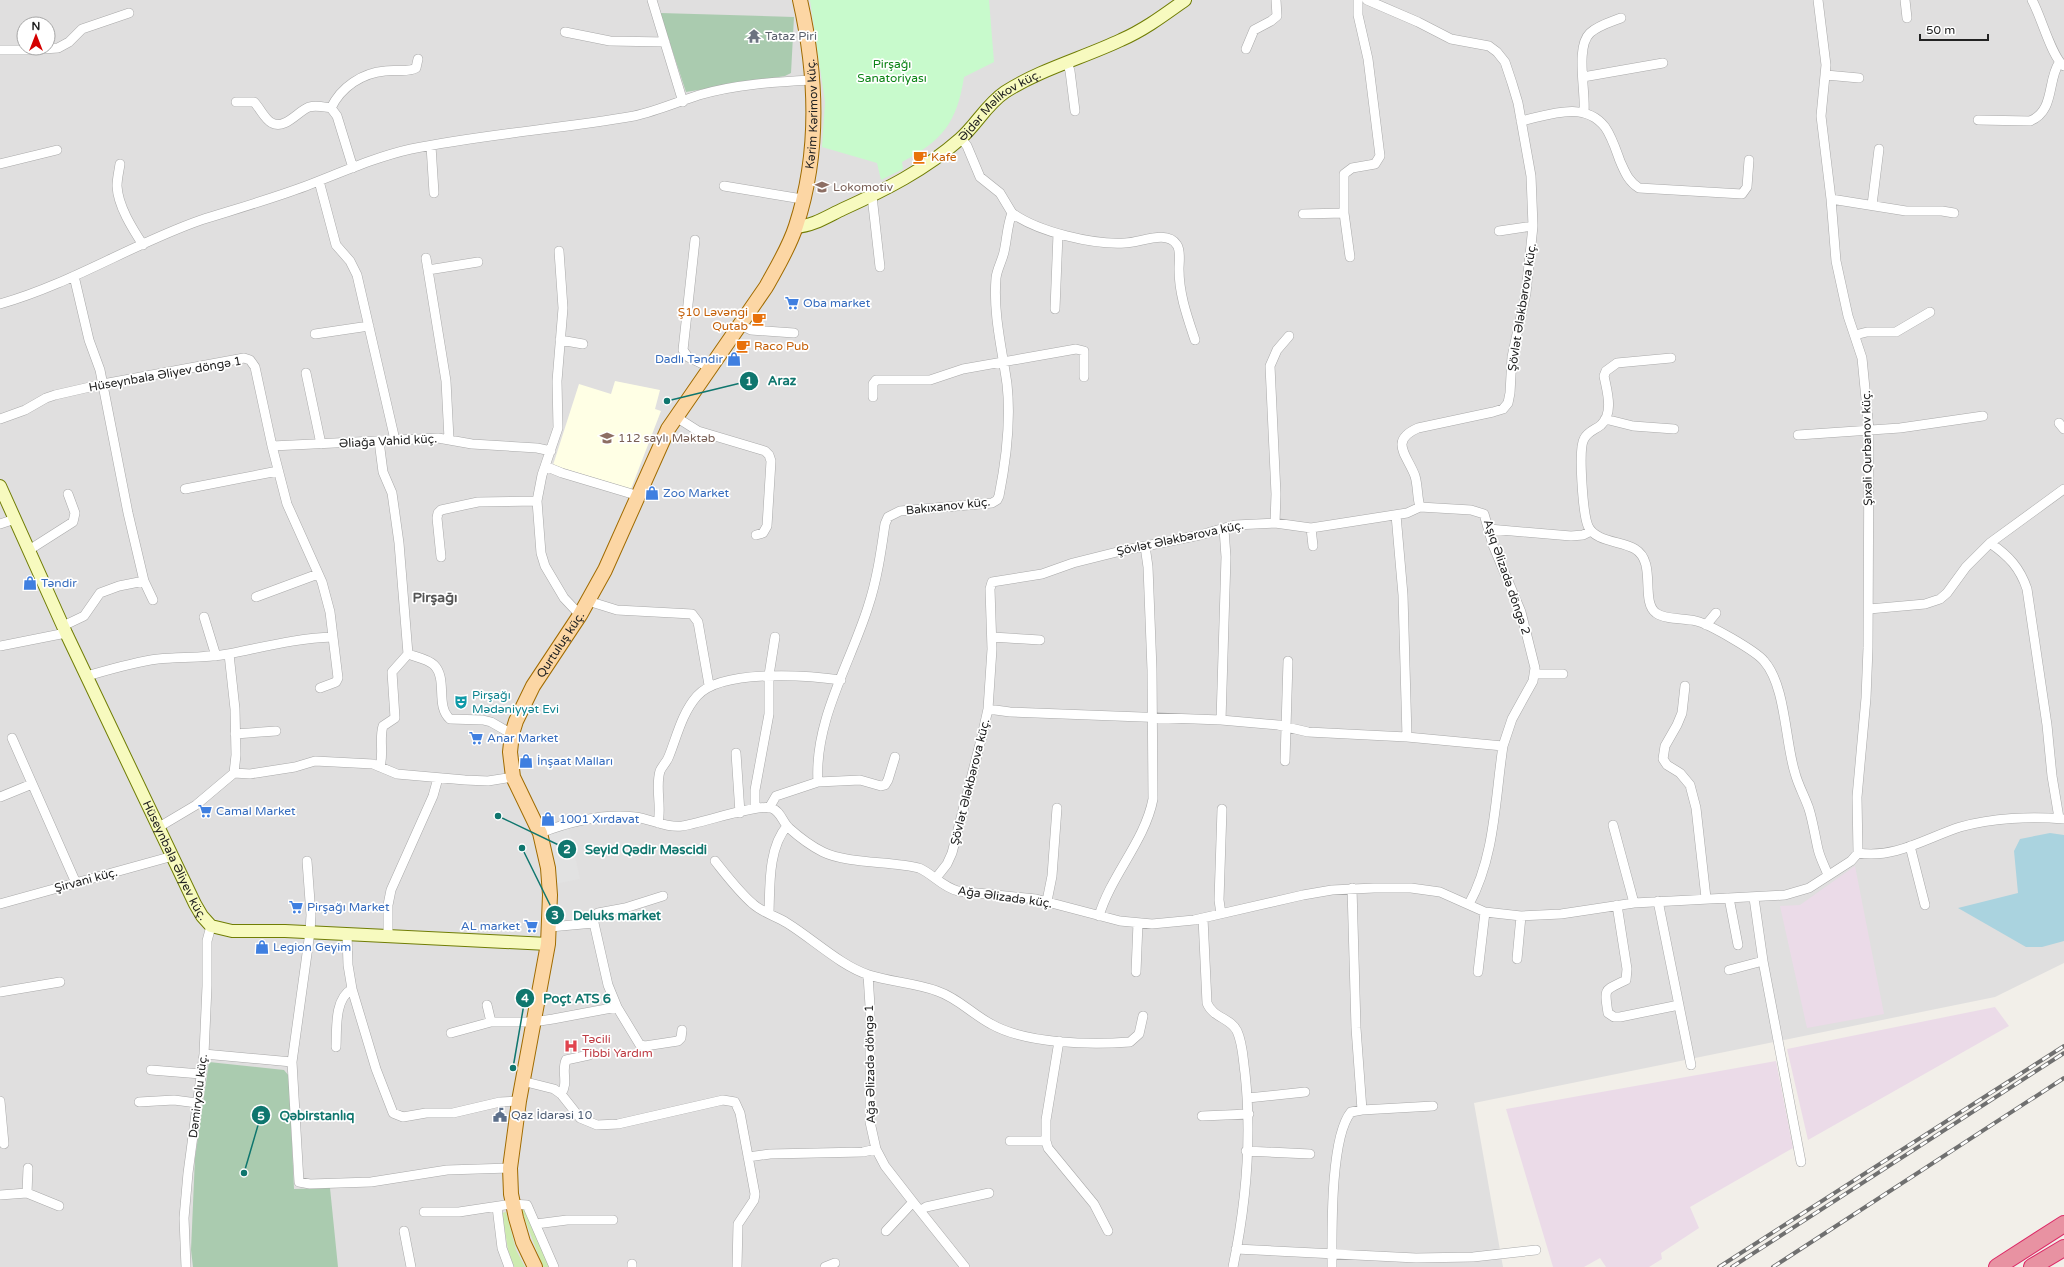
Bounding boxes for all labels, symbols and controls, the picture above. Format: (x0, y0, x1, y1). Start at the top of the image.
north arrow (16, 16, 56, 56)
scale bar (1920, 16, 1988, 42)
text: N (32, 20, 40, 33)
text: 50 m (1926, 23, 1955, 37)
temple icon: Tataz Piri (746, 28, 762, 44)
place label: Tataz Piri (765, 29, 817, 43)
park label: Pirşağı Sanatoriyası (857, 57, 927, 85)
street label: Kərim Kərimov küç. (802, 58, 820, 170)
street label: Əjdər Məlikov küç. (955, 67, 1043, 144)
cafe icon: Kafe (912, 149, 928, 165)
place label: Kafe (931, 150, 957, 164)
school or university icon: Lokomotiv (814, 179, 830, 195)
place label: Lokomotiv (833, 180, 894, 194)
street label: Şövlət Ələkbərova küç. (1505, 242, 1539, 372)
supermarket icon: Oba market (784, 295, 800, 311)
place label: Oba market (803, 296, 871, 310)
place label: Ş10 Ləvəngi Qutab (678, 305, 748, 333)
cafe icon: Ş10 Ləvəngi Qutab (751, 311, 767, 327)
cafe icon: Raco Pub (735, 338, 751, 354)
place label: Raco Pub (754, 339, 809, 353)
shop icon: Dadlı Təndir (726, 351, 742, 367)
place label: Dadlı Təndir (655, 352, 723, 366)
street label: Hüseynbala Əliyev döngə 1 (88, 354, 242, 394)
callout: Araz (739, 368, 804, 393)
text: Araz (768, 373, 797, 389)
text: 1 (745, 374, 753, 388)
street label: Şıxəli Qurbanov küç. (1859, 390, 1875, 506)
school or university icon: 112 saylı Məktəb (599, 430, 615, 446)
street label: Əliağa Vahid küç. (339, 431, 437, 451)
place label: 112 saylı Məktəb (618, 431, 715, 445)
shop icon: Zoo Market (644, 485, 660, 501)
place label: Zoo Market (663, 486, 730, 500)
street label: Bakıxanov küç. (905, 495, 991, 517)
street label: Aşıq Əlizadə döngə 2 (1481, 517, 1533, 637)
street label: Şövlət Ələkbərova küç. (1115, 518, 1245, 558)
shop icon: Təndir (22, 575, 38, 591)
place label: Təndir (41, 576, 77, 590)
district label: Pirşağı (412, 589, 458, 606)
street label: Qurtuluş küç. (533, 610, 587, 680)
place label: Pirşağı Mədəniyyət Evi (472, 688, 559, 716)
theatre icon: Pirşağı Mədəniyyət Evi (453, 694, 469, 710)
street label: Şövlət Ələkbərova küç. (948, 717, 992, 847)
supermarket icon: Anar Market (468, 730, 484, 746)
place label: Anar Market (487, 731, 559, 745)
shop icon: İnşaat Malları (518, 753, 534, 769)
place label: İnşaat Malları (537, 754, 613, 768)
street label: Hüseynbala Əliyev küç. (140, 798, 209, 923)
supermarket icon: Camal Market (197, 803, 213, 819)
place label: Camal Market (216, 804, 296, 818)
shop icon: 1001 Xırdavat (540, 811, 556, 827)
place label: 1001 Xırdavat (559, 812, 640, 826)
callout: Seyid Qədir Məscidi (557, 836, 715, 861)
text: 2 (563, 842, 571, 856)
text: Seyid Qədir Məscidi (585, 842, 707, 858)
street label: Şirvani küç. (53, 865, 119, 895)
street label: Ağa Əlizadə küç. (957, 883, 1053, 911)
supermarket icon: Pirşağı Market (288, 899, 304, 915)
place label: Pirşağı Market (307, 900, 390, 914)
callout: Deluks market (545, 903, 669, 928)
text: 3 (551, 908, 559, 922)
text: Deluks market (573, 908, 661, 924)
supermarket icon: AL market (523, 918, 539, 934)
place label: AL market (461, 919, 520, 933)
shop icon: Legion Geyim (254, 939, 270, 955)
place label: Legion Geyim (273, 940, 351, 954)
callout: Poçt ATS 6 (515, 986, 619, 1011)
text: 4 (521, 991, 529, 1005)
text: Poçt ATS 6 (543, 991, 611, 1007)
street label: Ağa Əlizadə döngə 1 (862, 1004, 878, 1124)
place label: Təcili Tibbi Yardım (582, 1032, 653, 1060)
hospital icon: Təcili Tibbi Yardım (563, 1038, 579, 1054)
street label: Dəmiryolu küç. (186, 1053, 210, 1139)
callout: Qəbirstanlıq (251, 1103, 363, 1128)
public building icon: Qaz İdarəsi 10 (492, 1107, 508, 1123)
text: Qəbirstanlıq (279, 1108, 355, 1124)
place label: Qaz İdarəsi 10 (511, 1108, 593, 1122)
text: 5 (257, 1109, 265, 1123)

